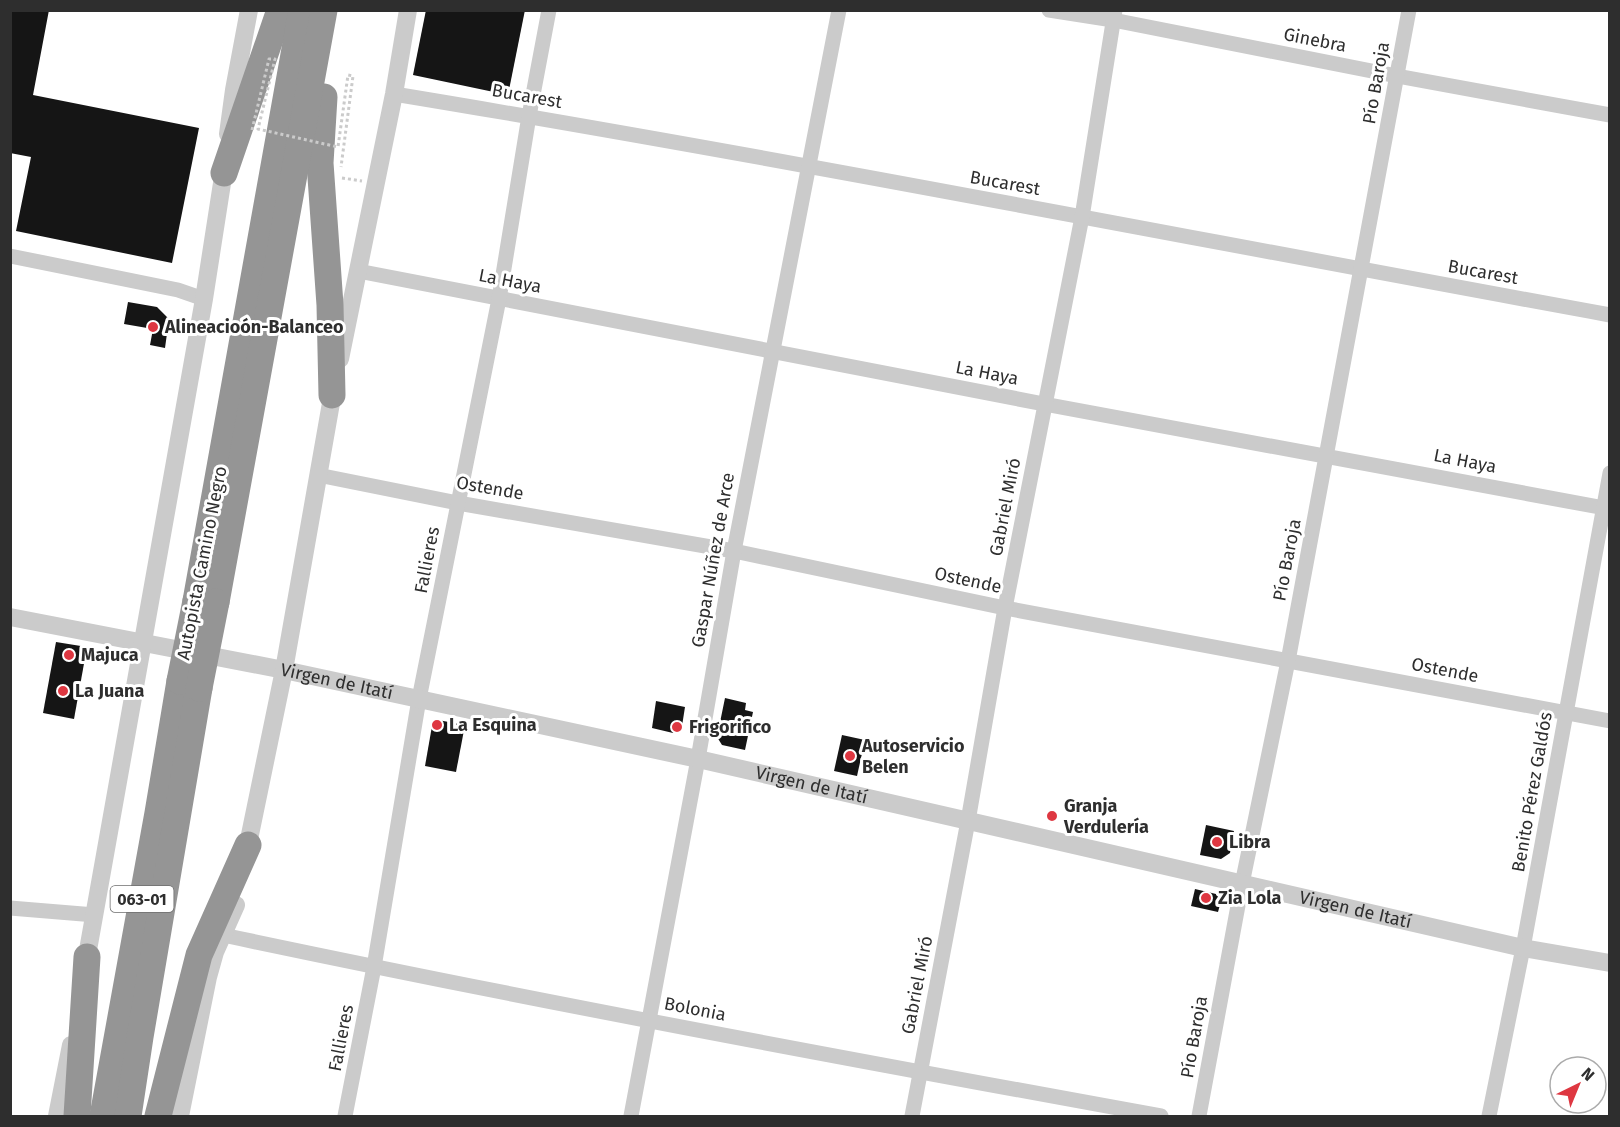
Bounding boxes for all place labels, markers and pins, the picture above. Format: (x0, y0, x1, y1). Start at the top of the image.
place label: Alineacioón-Balanceo (164, 316, 344, 338)
marker: Alineacioón-Balanceo (146, 320, 160, 334)
place label: Majuca (81, 644, 139, 666)
marker: Majuca (62, 648, 76, 662)
place label: La Juana (75, 680, 144, 702)
marker: La Juana (56, 684, 70, 698)
place label: La Esquina (449, 714, 537, 736)
place label: Frigorifico (689, 716, 771, 738)
marker: La Esquina (430, 718, 444, 732)
marker: Frigorifico (670, 720, 684, 734)
place label: Autoservicio Belen (861, 735, 964, 778)
marker: Autoservicio Belen (843, 749, 857, 763)
place label: Granja Verdulería (1063, 795, 1149, 838)
marker: Granja Verdulería (1045, 809, 1059, 823)
place label: Libra (1229, 831, 1271, 853)
marker: Libra (1210, 835, 1224, 849)
place label: Zia Lola (1218, 887, 1282, 909)
marker: Zia Lola (1199, 891, 1213, 905)

